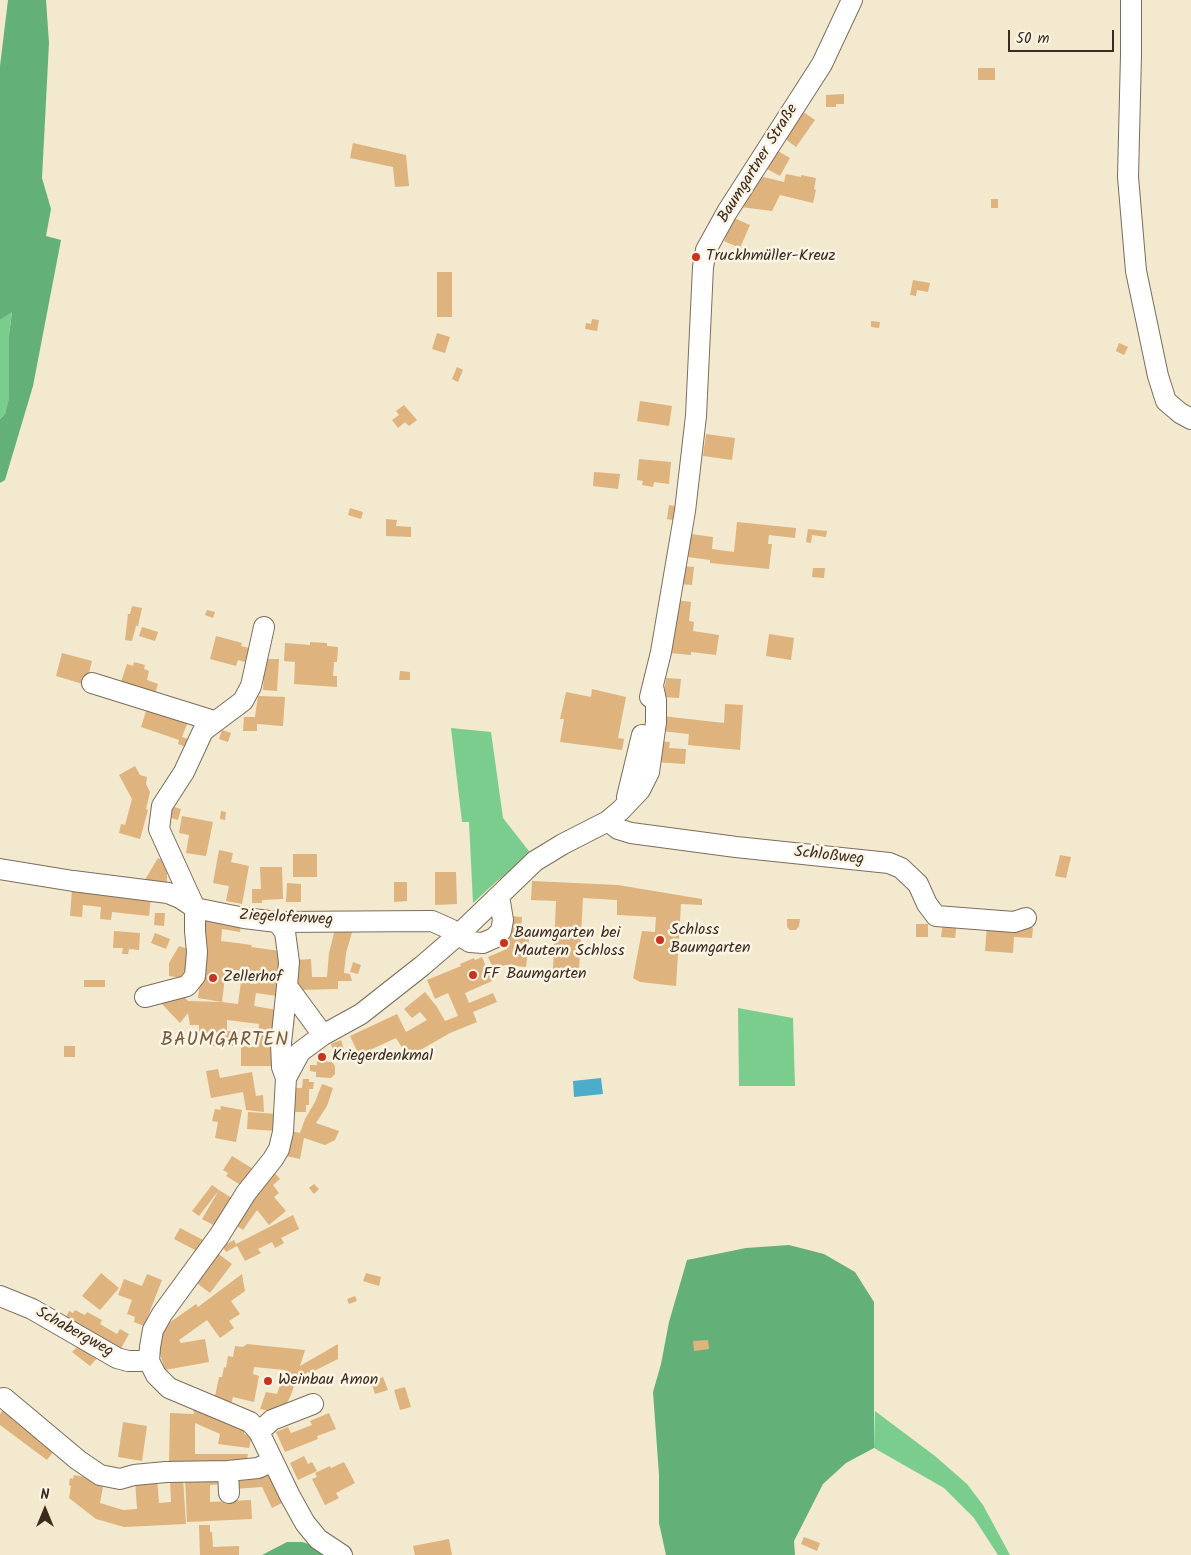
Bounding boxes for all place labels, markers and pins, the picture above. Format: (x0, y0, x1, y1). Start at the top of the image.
place label: Truckhmüller-Kreuz (706, 247, 836, 267)
marker: Truckhmüller-Kreuz (690, 251, 702, 263)
place label: Schloss Baumgarten (670, 921, 750, 959)
place label: Baumgarten bei Mautern Schloss (514, 924, 624, 962)
marker: Schloss Baumgarten (654, 934, 666, 946)
marker: Baumgarten bei Mautern Schloss (498, 937, 510, 949)
place label: FF Baumgarten (483, 965, 587, 985)
place label: Zellerhof (223, 968, 282, 988)
marker: FF Baumgarten (467, 969, 479, 981)
marker: Zellerhof (207, 972, 219, 984)
place label: Kriegerdenkmal (332, 1047, 433, 1067)
marker: Kriegerdenkmal (316, 1051, 328, 1063)
place label: Weinbau Amon (278, 1371, 378, 1391)
marker: Weinbau Amon (262, 1375, 274, 1387)

